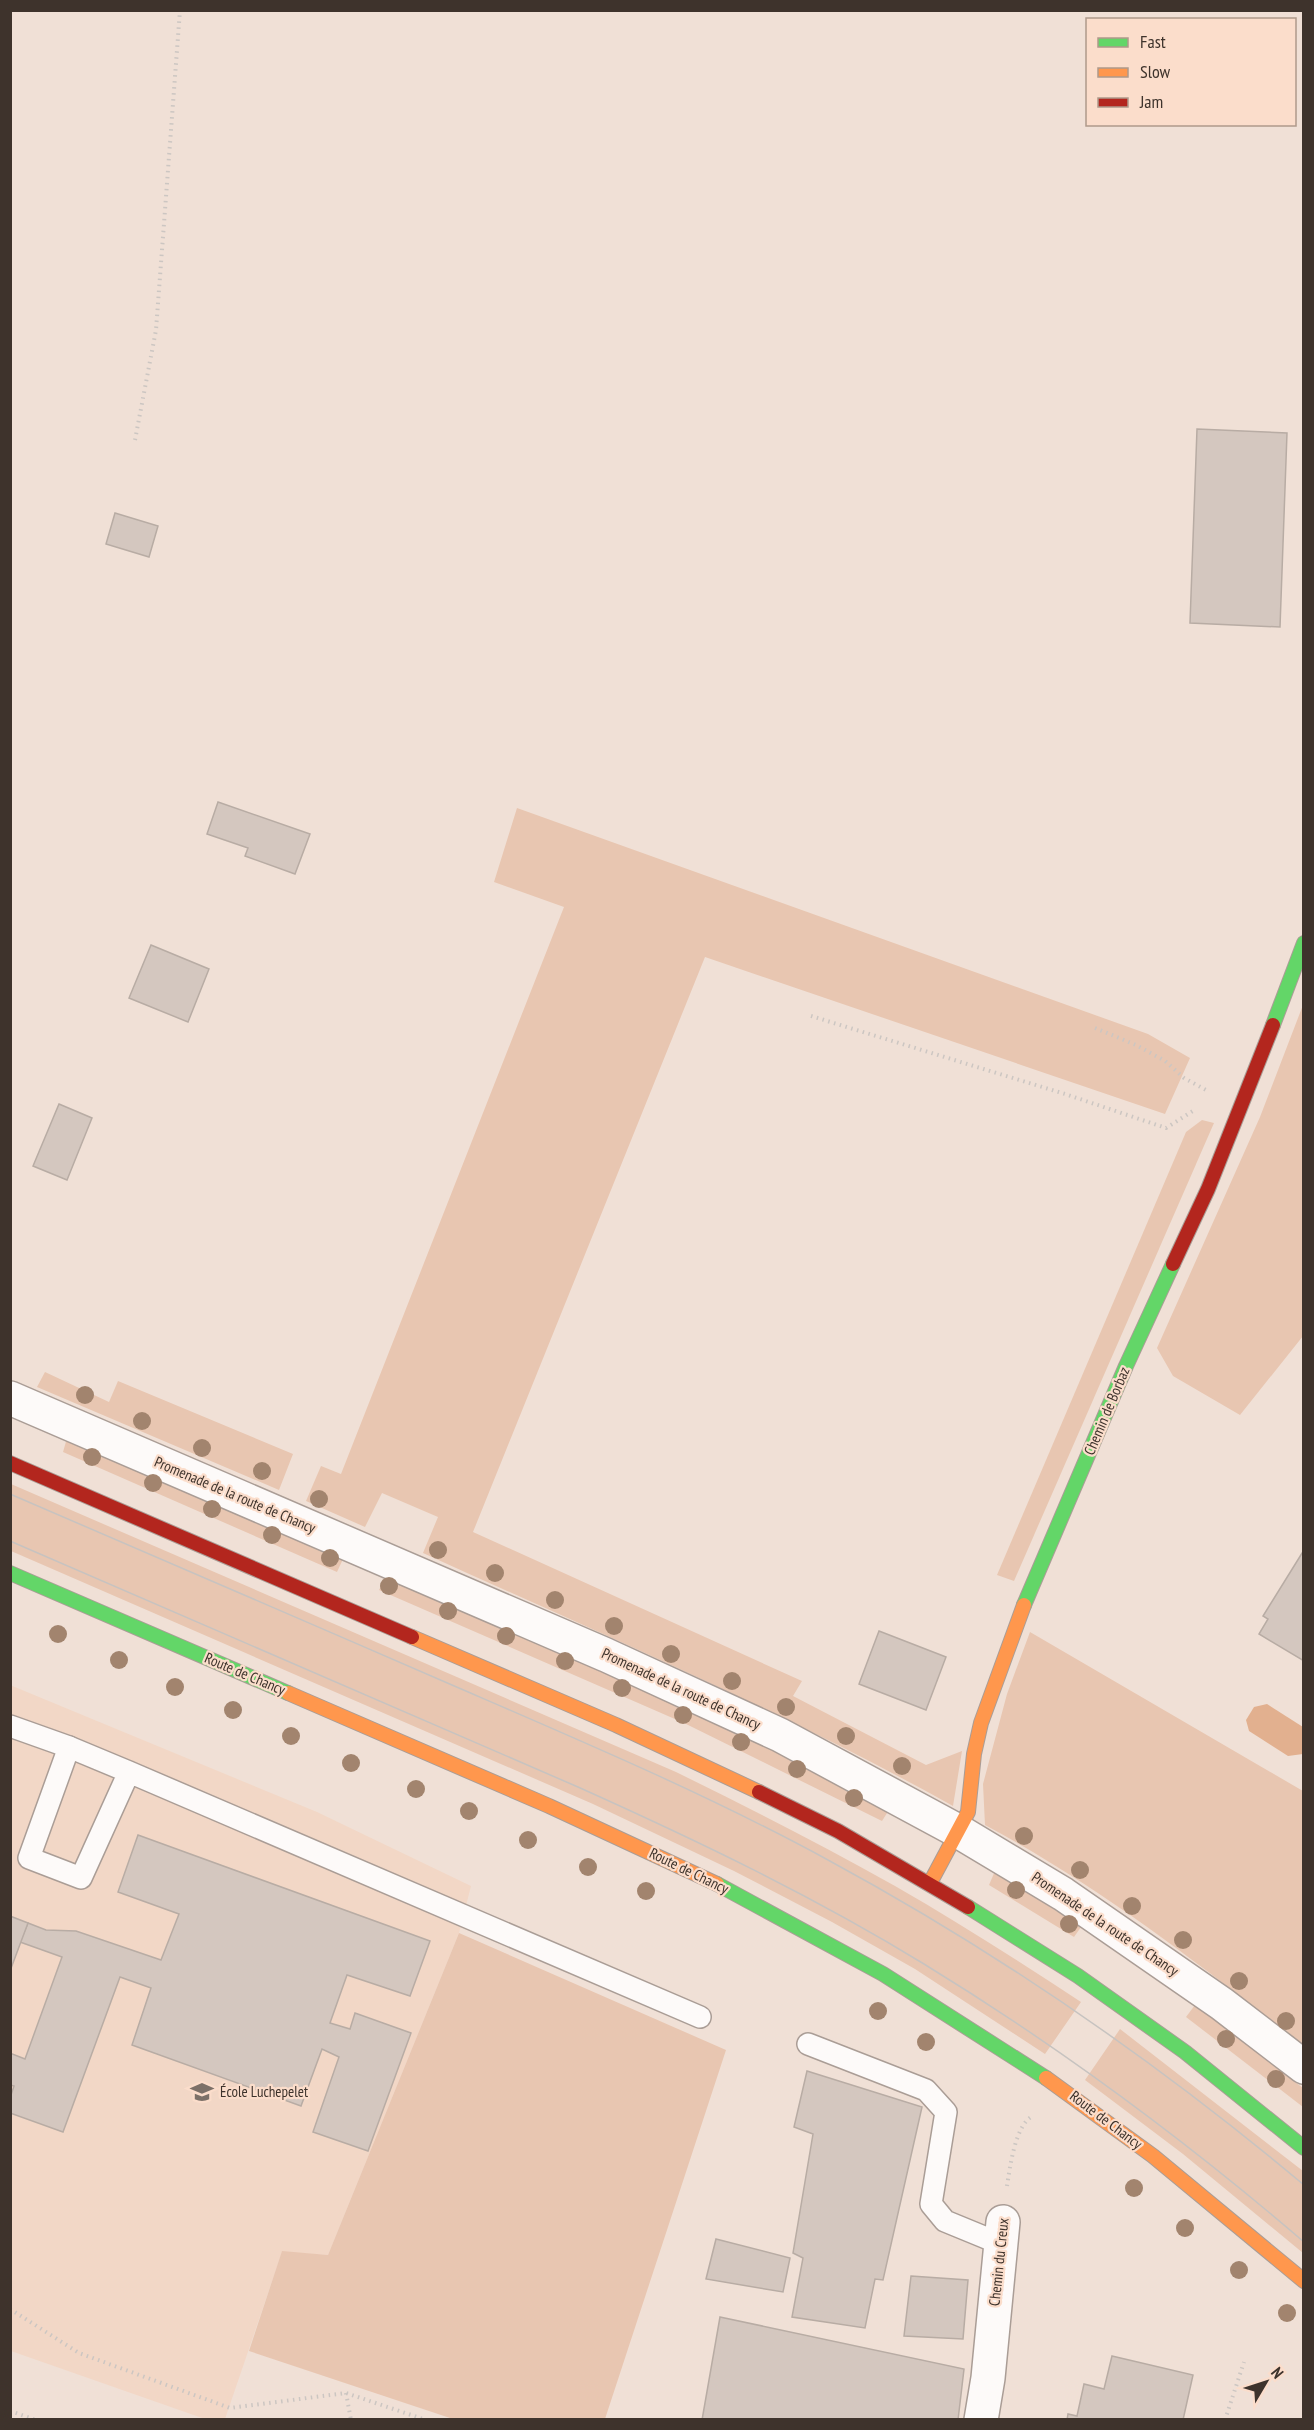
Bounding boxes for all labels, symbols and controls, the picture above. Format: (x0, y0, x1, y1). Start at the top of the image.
legend (1086, 18, 1296, 126)
text: Fast (1140, 30, 1166, 53)
text: Slow (1140, 60, 1171, 83)
text: Jam (1139, 90, 1163, 113)
street label: Chemin de Borbaz (1079, 1364, 1134, 1458)
street label: Promenade de la route de Chancy (152, 1452, 319, 1537)
street label: Promenade de la route de Chancy (599, 1643, 764, 1734)
street label: Route de Chancy (202, 1648, 289, 1699)
street label: Route de Chancy (647, 1843, 732, 1898)
street label: Promenade de la route de Chancy (1028, 1867, 1183, 1980)
school or university icon: École Luchepelet (189, 2079, 215, 2105)
place label: École Luchepelet (220, 2082, 308, 2101)
street label: Route de Chancy (1066, 2086, 1147, 2153)
street label: Chemin du Creux (984, 2217, 1013, 2307)
north arrow (1236, 2352, 1296, 2412)
text: N (1267, 2363, 1288, 2382)

